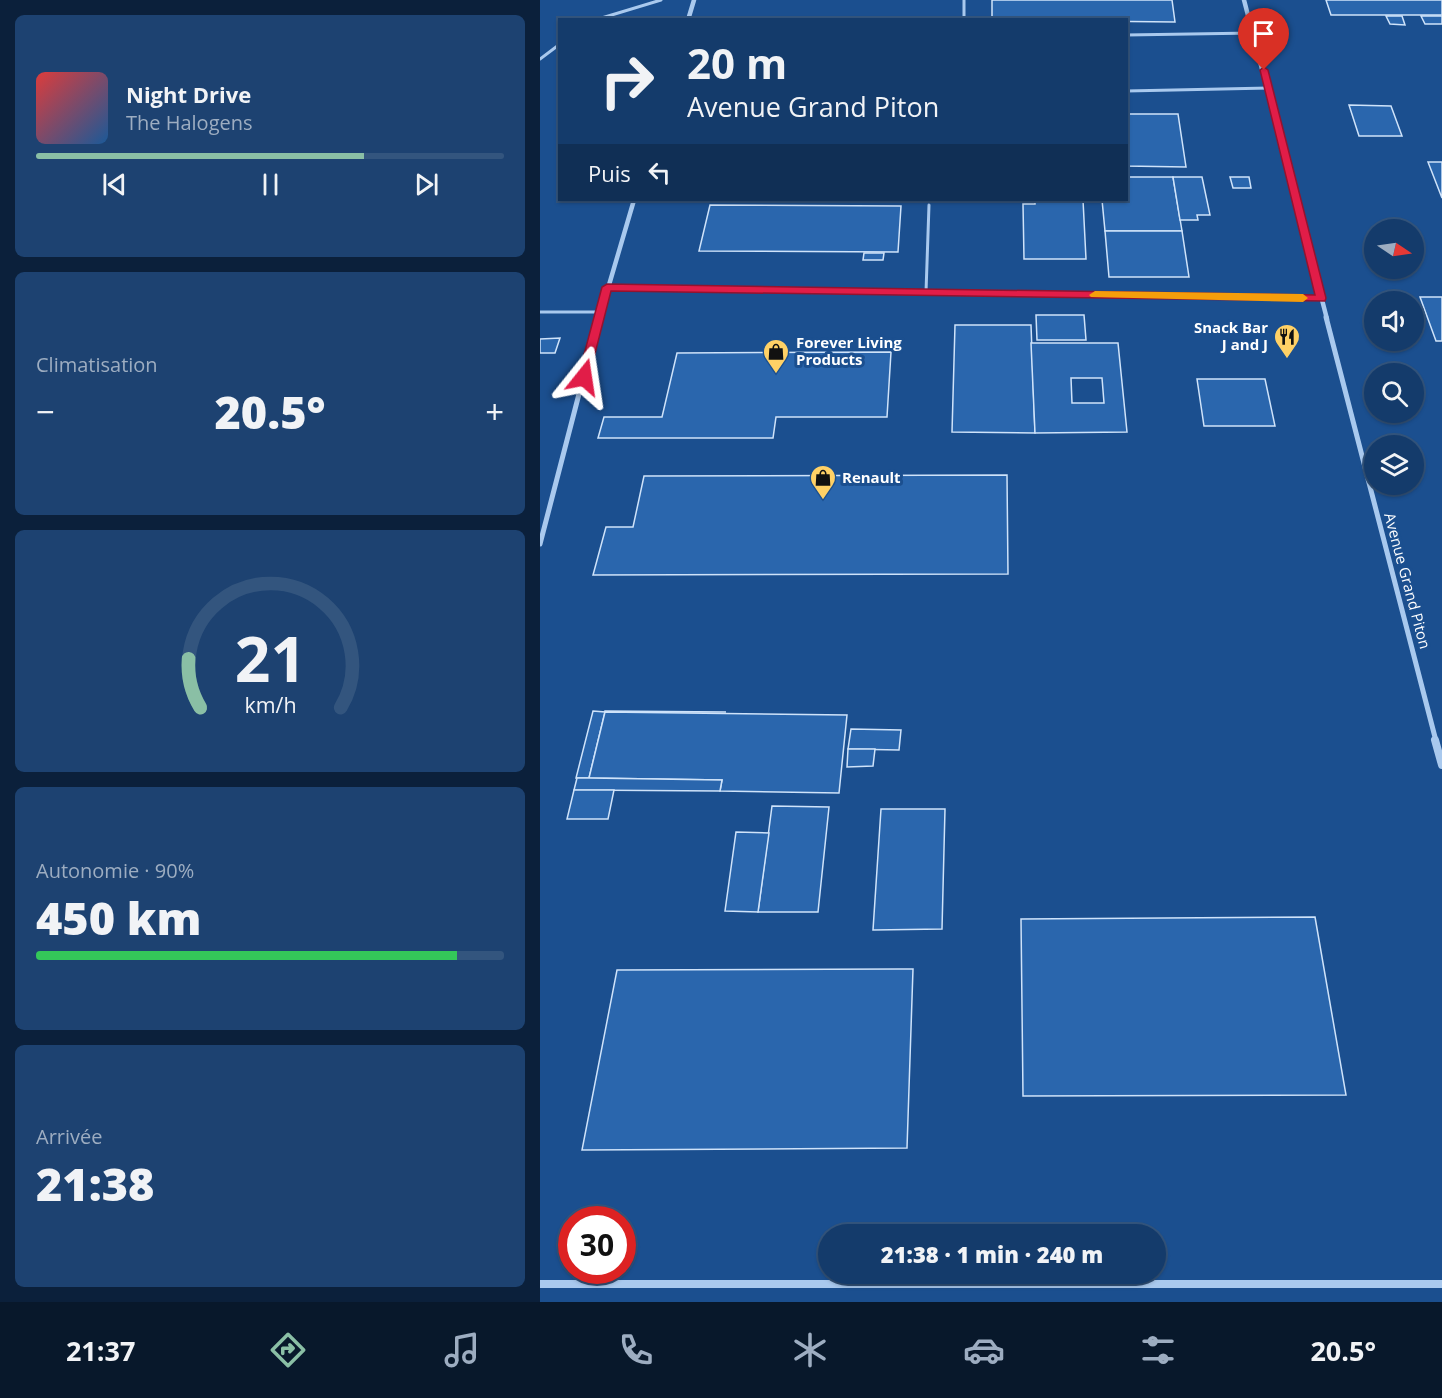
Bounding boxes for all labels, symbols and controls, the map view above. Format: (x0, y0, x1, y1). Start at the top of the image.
pin (1238, 8, 1289, 70)
icon: arrive (1247, 17, 1280, 50)
text: 20 m (687, 34, 787, 91)
icon: right (588, 42, 666, 120)
text: Night Drive (126, 79, 251, 109)
text: Avenue Grand Piton (687, 88, 939, 125)
text: The Halogens (126, 109, 253, 136)
icon: left (643, 156, 676, 189)
text: Puis (588, 158, 631, 188)
icon: previous (98, 168, 131, 201)
icon: pause (254, 168, 287, 201)
icon: next (410, 168, 443, 201)
north arrow (1364, 219, 1424, 279)
map controls (1364, 219, 1424, 495)
button: sound (1364, 291, 1424, 351)
place label: Snack Bar J and J (1194, 317, 1268, 354)
restaurant icon: Snack Bar J and J (1272, 322, 1302, 360)
place label: Forever Living Products (796, 332, 902, 369)
shop icon: Forever Living Products (761, 337, 791, 375)
position arrow (552, 345, 616, 409)
text: Climatisation (36, 351, 158, 378)
button: search (1364, 363, 1424, 423)
text: 20.5° (214, 381, 326, 442)
text: − (36, 389, 55, 434)
text: + (485, 389, 504, 434)
button: layers (1364, 435, 1424, 495)
shop icon: Renault (808, 463, 838, 501)
place label: Renault (842, 467, 901, 487)
street label: Avenue Grand Piton (1380, 510, 1436, 651)
text: 21 (234, 615, 306, 700)
text: km/h (244, 690, 296, 719)
text: Autonomie · 90% (36, 857, 194, 884)
text: 450 km (36, 887, 201, 948)
text: Arrivée (36, 1123, 103, 1150)
text: 21:38 (36, 1153, 154, 1214)
speed limit sign: 30 (558, 1206, 636, 1284)
text: 21:38 · 1 min · 240 m (881, 1239, 1103, 1269)
icon: directions (267, 1329, 309, 1371)
icon: music (441, 1329, 483, 1371)
icon: phone (615, 1329, 657, 1371)
icon: climate (789, 1329, 831, 1371)
icon: car (963, 1329, 1005, 1371)
icon: filters (1137, 1329, 1179, 1371)
text: 21:37 (66, 1332, 135, 1369)
text: 20.5° (1310, 1332, 1376, 1369)

